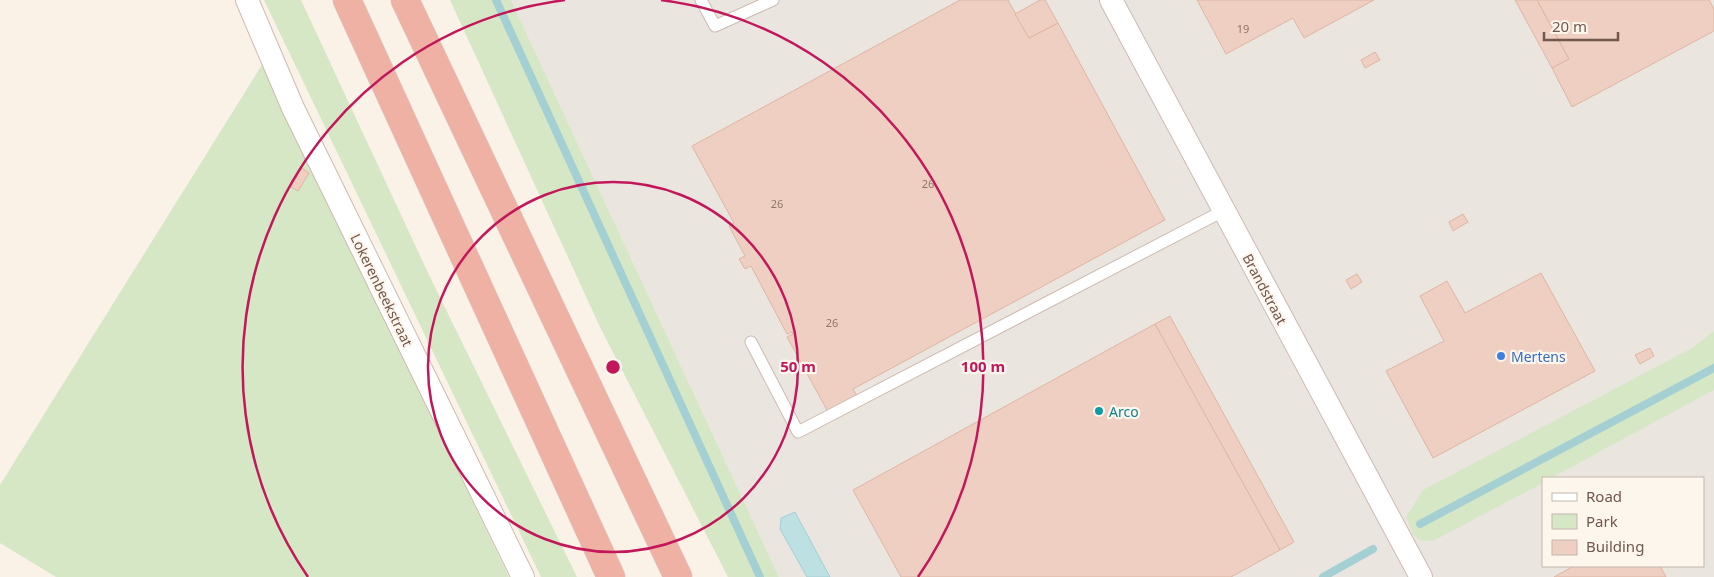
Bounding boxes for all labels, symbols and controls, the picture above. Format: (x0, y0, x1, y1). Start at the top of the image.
scale bar (1544, 10, 1618, 42)
text: 20 m (1552, 16, 1587, 36)
house number: 19 (1237, 21, 1249, 36)
house number: 26 (922, 176, 934, 191)
house number: 26 (771, 196, 783, 211)
street label: Lokerenbeekstraat (346, 230, 418, 350)
street label: Brandstraat (1238, 250, 1292, 328)
house number: 26 (826, 315, 838, 330)
place label: Mertens (1511, 347, 1566, 366)
marker: Mertens (1495, 350, 1507, 362)
text: 50 m (780, 356, 816, 376)
text: 100 m (961, 356, 1005, 376)
centre of rings (604, 358, 622, 376)
place label: Arco (1109, 402, 1139, 421)
marker: Arco (1093, 405, 1105, 417)
legend (1542, 477, 1704, 567)
text: Road (1586, 486, 1622, 506)
text: Park (1586, 511, 1618, 531)
text: Building (1586, 536, 1644, 556)

